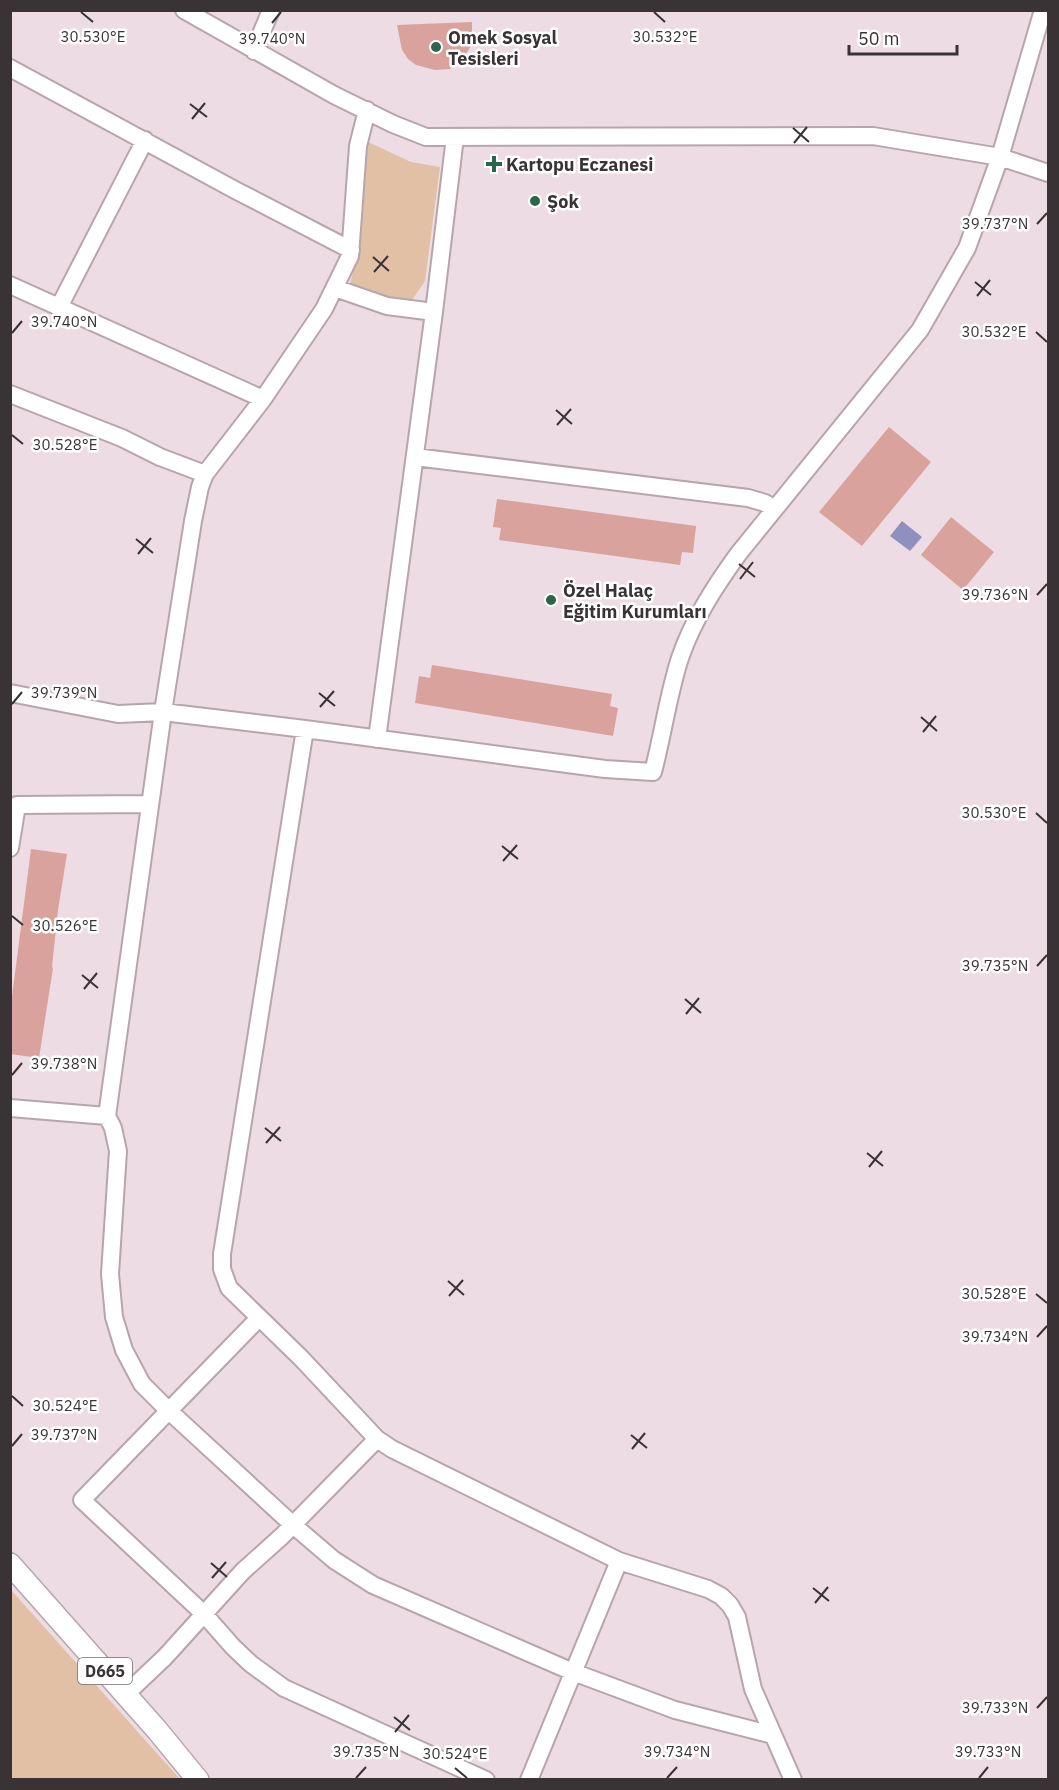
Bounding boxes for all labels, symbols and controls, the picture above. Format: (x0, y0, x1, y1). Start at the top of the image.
scale bar (849, 18, 957, 56)
place label: Omek Sosyal Tesisleri (448, 26, 558, 70)
text: 30.530°E (61, 27, 125, 46)
text: 30.532°E (633, 27, 697, 46)
text: 50 m (858, 27, 900, 50)
text: 39.740°N (239, 29, 305, 48)
marker: Omek Sosyal Tesisleri (429, 40, 443, 54)
place label: Kartopu Eczanesi (506, 153, 654, 176)
marker: Kartopu Eczanesi (487, 157, 501, 171)
place label: Şok (547, 190, 579, 213)
marker: Şok (528, 194, 542, 208)
text: 39.737°N (962, 214, 1028, 233)
text: 39.740°N (31, 312, 97, 331)
text: 30.532°E (962, 322, 1026, 341)
text: 30.528°E (33, 435, 97, 454)
place label: Özel Halaç Eğitim Kurumları (563, 579, 707, 623)
text: 39.736°N (962, 585, 1028, 604)
marker: Özel Halaç Eğitim Kurumları (544, 593, 558, 607)
text: 39.739°N (31, 683, 97, 702)
text: 30.530°E (962, 803, 1026, 822)
text: 30.526°E (33, 916, 97, 935)
text: 39.735°N (962, 956, 1028, 975)
text: 39.738°N (31, 1054, 97, 1073)
text: 30.528°E (962, 1284, 1026, 1303)
text: 39.734°N (962, 1327, 1028, 1346)
text: 30.524°E (33, 1396, 97, 1415)
text: 39.737°N (31, 1425, 97, 1444)
road number: D665 (78, 1658, 132, 1684)
text: 39.733°N (962, 1698, 1028, 1717)
text: 39.735°N (333, 1742, 399, 1761)
text: 39.734°N (644, 1742, 710, 1761)
text: 39.733°N (955, 1742, 1021, 1761)
text: 30.524°E (423, 1744, 487, 1763)

